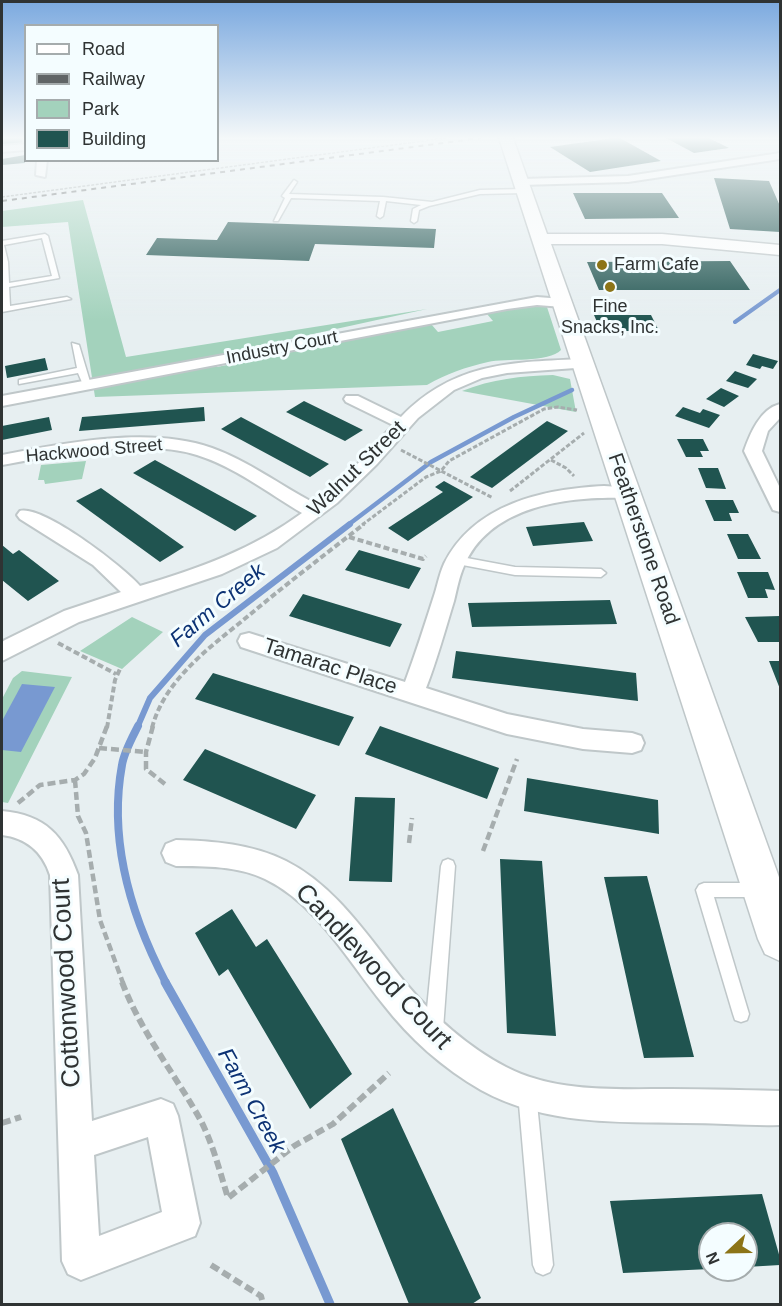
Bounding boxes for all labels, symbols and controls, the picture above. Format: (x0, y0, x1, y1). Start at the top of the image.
legend (24, 24, 219, 162)
text: Road (82, 39, 125, 59)
text: Railway (82, 69, 145, 89)
text: Park (82, 99, 119, 119)
text: Building (82, 129, 146, 149)
place label: Farm Cafe (614, 254, 699, 276)
marker: Farm Cafe (595, 258, 609, 272)
marker: Fine Snacks, Inc. (603, 280, 617, 294)
place label: Fine Snacks, Inc. (561, 296, 659, 338)
street label: Industry Court (224, 327, 340, 369)
street label: Walnut Street (303, 416, 411, 522)
street label: Hackwood Street (25, 434, 163, 468)
street label: Featherstone Road (602, 450, 684, 628)
water label: Farm Creek (165, 559, 271, 653)
street label: Tamarac Place (260, 634, 400, 700)
street label: Cottonwood Court (46, 878, 88, 1088)
street label: Candlewood Court (288, 878, 458, 1056)
water label: Farm Creek (211, 1044, 291, 1158)
north arrow (698, 1222, 758, 1282)
text: N (703, 1250, 723, 1267)

